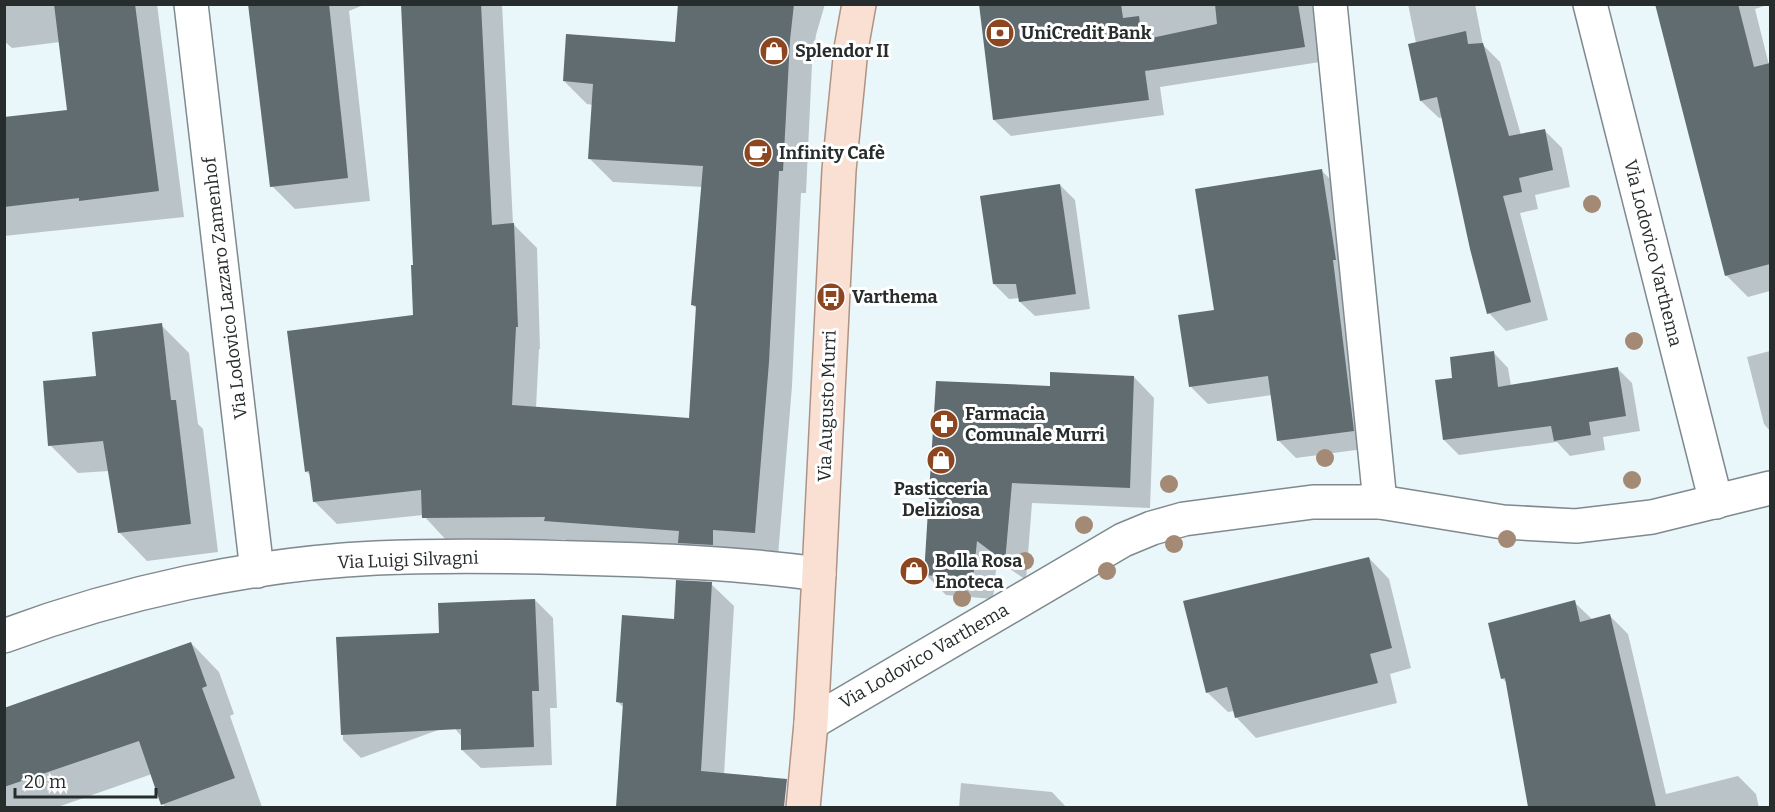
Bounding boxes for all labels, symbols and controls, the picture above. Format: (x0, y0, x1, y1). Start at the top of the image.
bank icon: UniCredit Bank (984, 17, 1016, 49)
place label: UniCredit Bank (1021, 22, 1152, 44)
shop icon: Splendor II (758, 35, 790, 67)
place label: Splendor II (795, 40, 889, 62)
cafe icon: Infinity Cafè (742, 137, 774, 169)
place label: Infinity Cafè (779, 142, 885, 164)
street label: Via Lodovico Lazzaro Zamenhof (198, 154, 252, 420)
street label: Via Lodovico Varthema (1619, 157, 1687, 349)
bus stop icon: Varthema (815, 281, 847, 313)
place label: Varthema (852, 286, 938, 308)
street label: Via Augusto Murri (813, 330, 841, 482)
place label: Farmacia Comunale Murri (965, 403, 1105, 446)
pharmacy icon: Farmacia Comunale Murri (928, 408, 960, 440)
shop icon: Pasticceria Deliziosa (925, 444, 957, 476)
place label: Pasticceria Deliziosa (894, 478, 988, 521)
street label: Via Luigi Silvagni (337, 547, 479, 573)
place label: Bolla Rosa Enoteca (935, 550, 1022, 593)
shop icon: Bolla Rosa Enoteca (898, 555, 930, 587)
street label: Via Lodovico Varthema (835, 598, 1013, 713)
scale bar (15, 761, 156, 799)
text: 20 m (24, 771, 66, 793)

